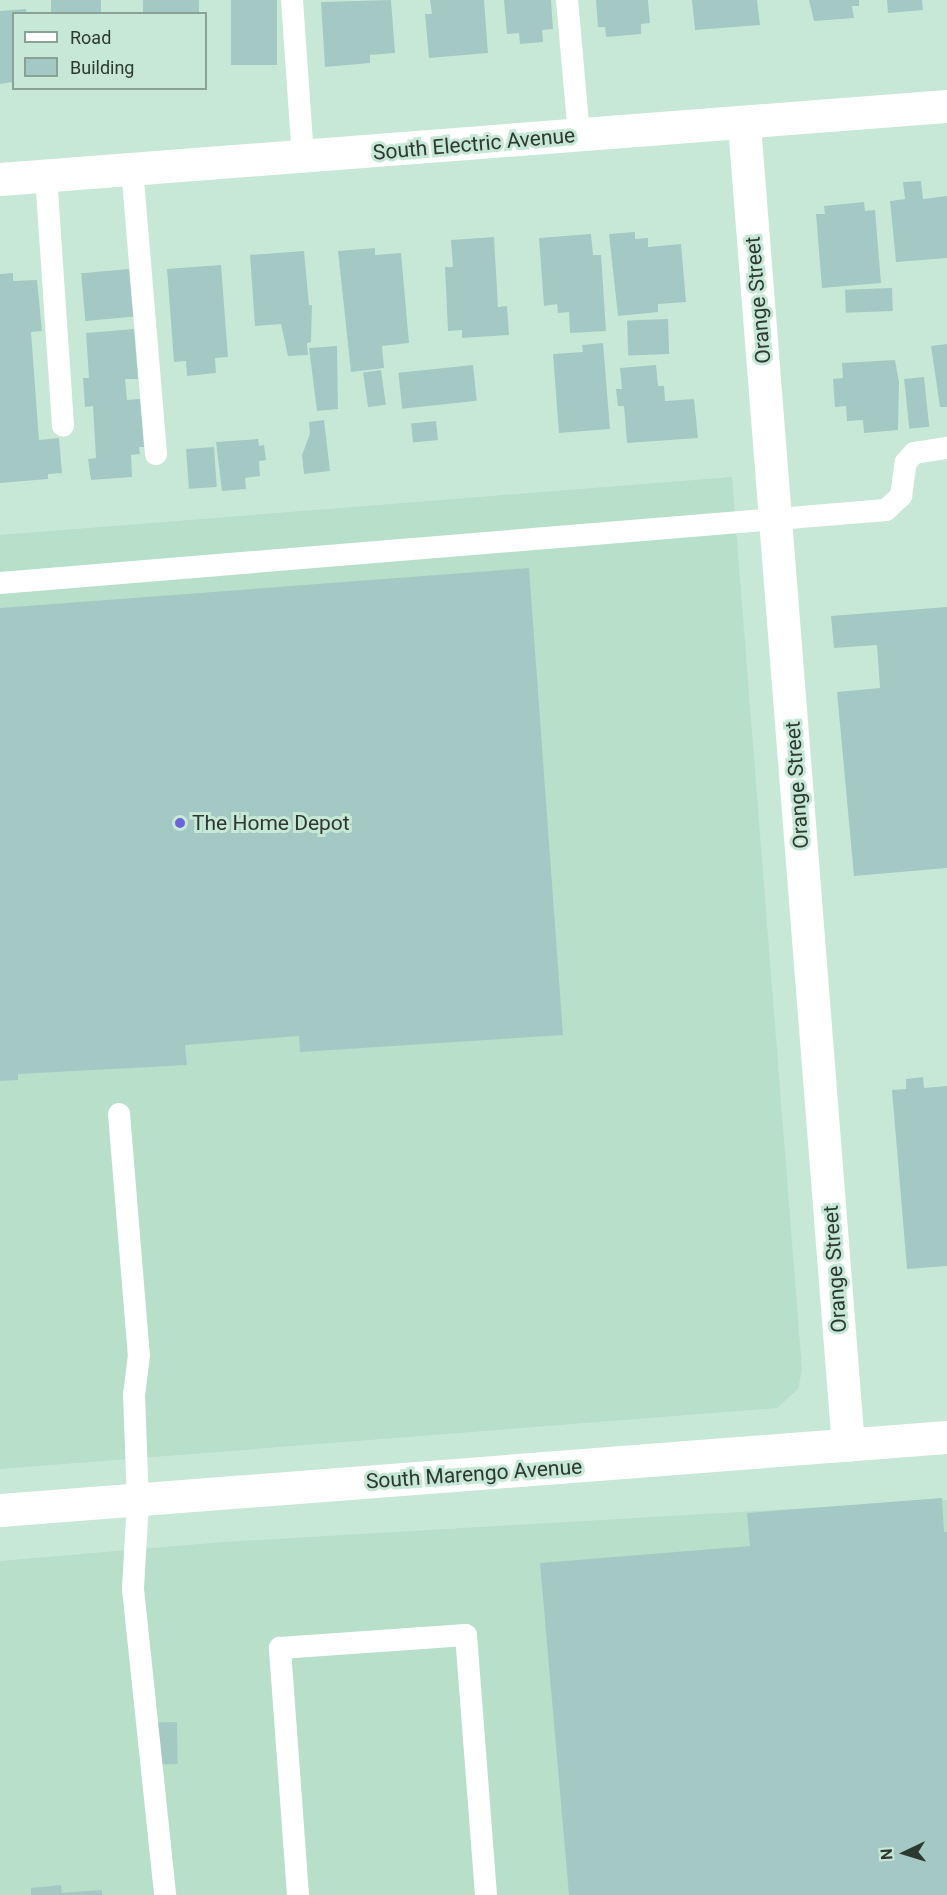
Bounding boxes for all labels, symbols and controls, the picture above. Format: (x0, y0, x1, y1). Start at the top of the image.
legend (12, 12, 207, 90)
text: Road (70, 27, 111, 48)
text: Building (70, 57, 134, 78)
street label: South Electric Avenue (372, 123, 576, 165)
street label: Orange Street (740, 235, 776, 365)
street label: Orange Street (780, 720, 814, 850)
place label: The Home Depot (192, 810, 350, 836)
marker: The Home Depot (173, 816, 187, 830)
street label: Orange Street (818, 1204, 852, 1334)
street label: South Marengo Avenue (365, 1454, 583, 1494)
north arrow (875, 1823, 935, 1883)
text: N (877, 1848, 896, 1861)

